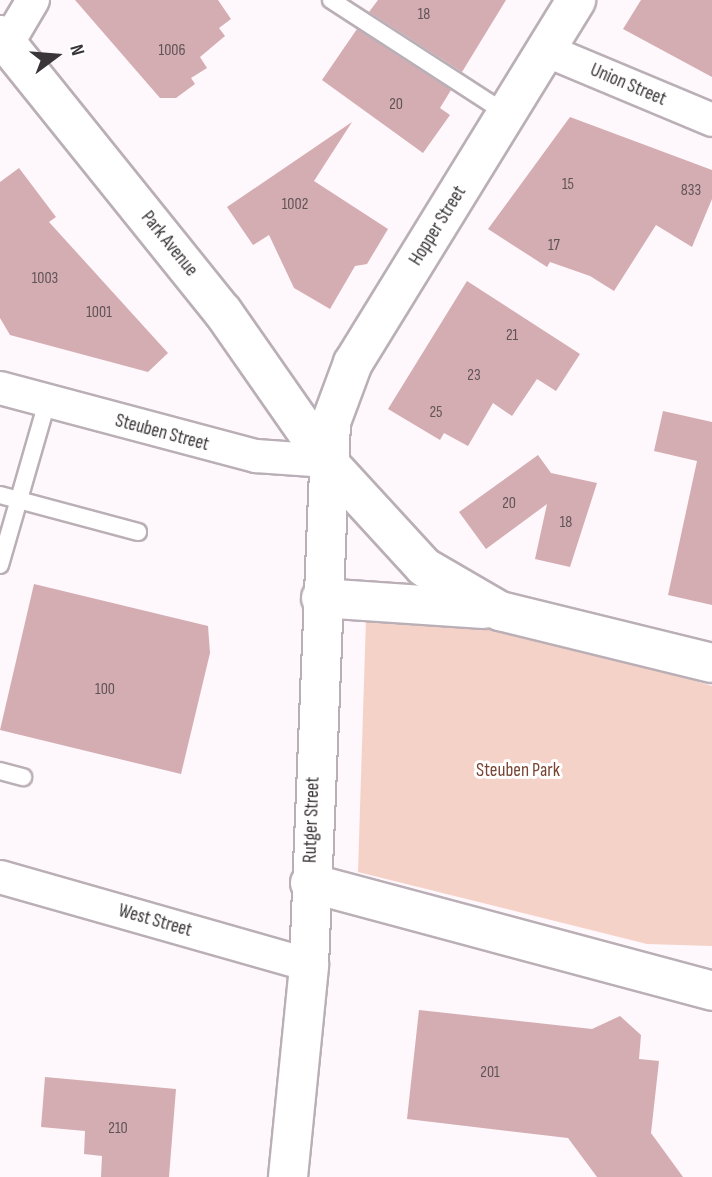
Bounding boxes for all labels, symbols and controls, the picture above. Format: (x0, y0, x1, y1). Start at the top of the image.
house number: 18 (418, 5, 430, 25)
north arrow (21, 21, 91, 91)
house number: 1006 (159, 41, 185, 61)
text: N (64, 42, 89, 58)
street label: Union Street (587, 59, 669, 111)
house number: 20 (389, 95, 403, 115)
house number: 15 (562, 175, 574, 195)
house number: 833 (681, 181, 701, 201)
street label: Hopper Street (405, 182, 471, 270)
house number: 1002 (282, 195, 308, 215)
street label: Park Avenue (136, 207, 202, 281)
house number: 17 (548, 236, 560, 256)
house number: 1003 (32, 269, 58, 289)
house number: 1001 (86, 303, 112, 323)
house number: 21 (506, 326, 518, 346)
house number: 23 (467, 366, 481, 386)
house number: 25 (429, 403, 443, 423)
street label: Steuben Street (113, 410, 211, 456)
house number: 20 (502, 494, 516, 514)
house number: 18 (560, 513, 572, 533)
house number: 100 (95, 680, 115, 700)
park label: Steuben Park (476, 760, 560, 782)
street label: Rutger Street (299, 777, 325, 863)
street label: West Street (116, 900, 194, 942)
house number: 201 (480, 1063, 500, 1083)
house number: 210 (108, 1119, 128, 1139)

